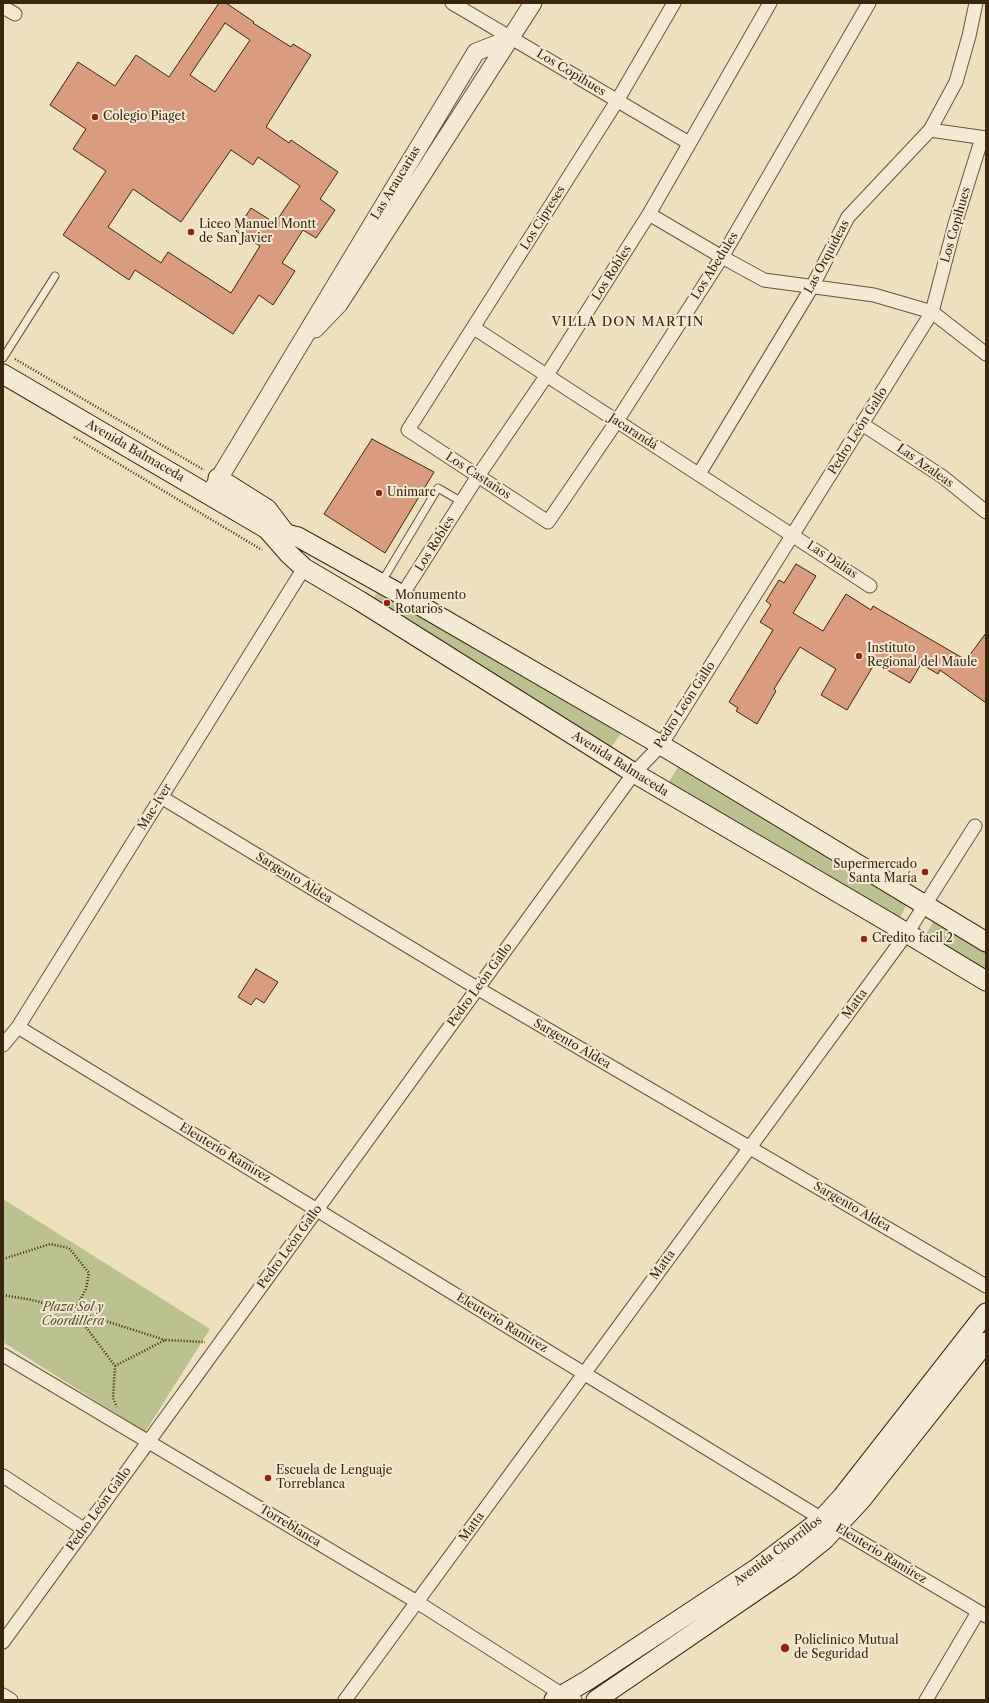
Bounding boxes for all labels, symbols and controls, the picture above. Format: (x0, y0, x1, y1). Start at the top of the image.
street label: Los Copihues (534, 47, 608, 99)
place label: Colegio Piaget (103, 110, 186, 124)
marker: Colegio Piaget (90, 112, 100, 122)
street label: Las Araucarias (368, 144, 424, 222)
street label: Los Cipreses (518, 183, 568, 253)
street label: Los Copihues (938, 185, 974, 265)
place label: Liceo Manuel Montt de San Javier (199, 218, 316, 246)
street label: Las Orquídeas (802, 218, 852, 296)
marker: Liceo Manuel Montt de San Javier (186, 227, 196, 237)
street label: Los Abedules (689, 230, 741, 302)
street label: Los Robles (589, 243, 635, 303)
district label: VILLA DON MARTIN (551, 314, 705, 330)
street label: Pedro León Gallo (825, 385, 891, 477)
street label: Jacarandá (606, 411, 660, 453)
street label: Avenida Balmaceda (83, 417, 187, 485)
street label: Las Azaleas (894, 441, 956, 491)
street label: Los Castaños (443, 450, 513, 502)
place label: Unimarc (387, 486, 436, 500)
marker: Unimarc (374, 488, 384, 498)
street label: Los Robles (412, 514, 458, 574)
street label: Las Dalias (804, 538, 860, 582)
place label: Monumento Rotarios (395, 589, 466, 617)
marker: Monumento Rotarios (382, 598, 392, 608)
place label: Instituto Regional del Maule (867, 642, 977, 670)
marker: Instituto Regional del Maule (854, 651, 864, 661)
street label: Pedro León Gallo (652, 659, 718, 751)
street label: Avenida Balmaceda (569, 728, 671, 800)
street label: Mac-Iver (135, 781, 175, 833)
street label: Sargento Aldea (253, 850, 335, 906)
place label: Supermercado Santa María (833, 858, 917, 886)
marker: Supermercado Santa María (920, 867, 930, 877)
place label: Credito facil 2 (872, 932, 953, 946)
marker: Credito facil 2 (859, 934, 869, 944)
street label: Pedro León Gallo (445, 940, 515, 1030)
street label: Matta (839, 986, 871, 1022)
street label: Sargento Aldea (531, 1016, 613, 1072)
street label: Eleuterio Ramírez (177, 1120, 273, 1186)
street label: Sargento Aldea (811, 1179, 893, 1235)
street label: Pedro León Gallo (255, 1202, 325, 1292)
street label: Matta (647, 1247, 679, 1283)
street label: Eleuterio Ramírez (454, 1290, 550, 1356)
park label: Plaza Sol y Coordillera (42, 1301, 104, 1329)
street label: Pedro León Gallo (64, 1464, 134, 1554)
place label: Escuela de Lenguaje Torreblanca (276, 1464, 393, 1492)
marker: Escuela de Lenguaje Torreblanca (263, 1473, 273, 1483)
street label: Torreblanca (257, 1502, 323, 1550)
street label: Matta (456, 1509, 488, 1545)
street label: Avenida Chorrillos (731, 1513, 825, 1589)
street label: Eleuterio Ramírez (833, 1521, 929, 1587)
place label: Policlinico Mutual de Seguridad (794, 1634, 899, 1662)
marker: Policlinico Mutual de Seguridad (779, 1642, 791, 1654)

